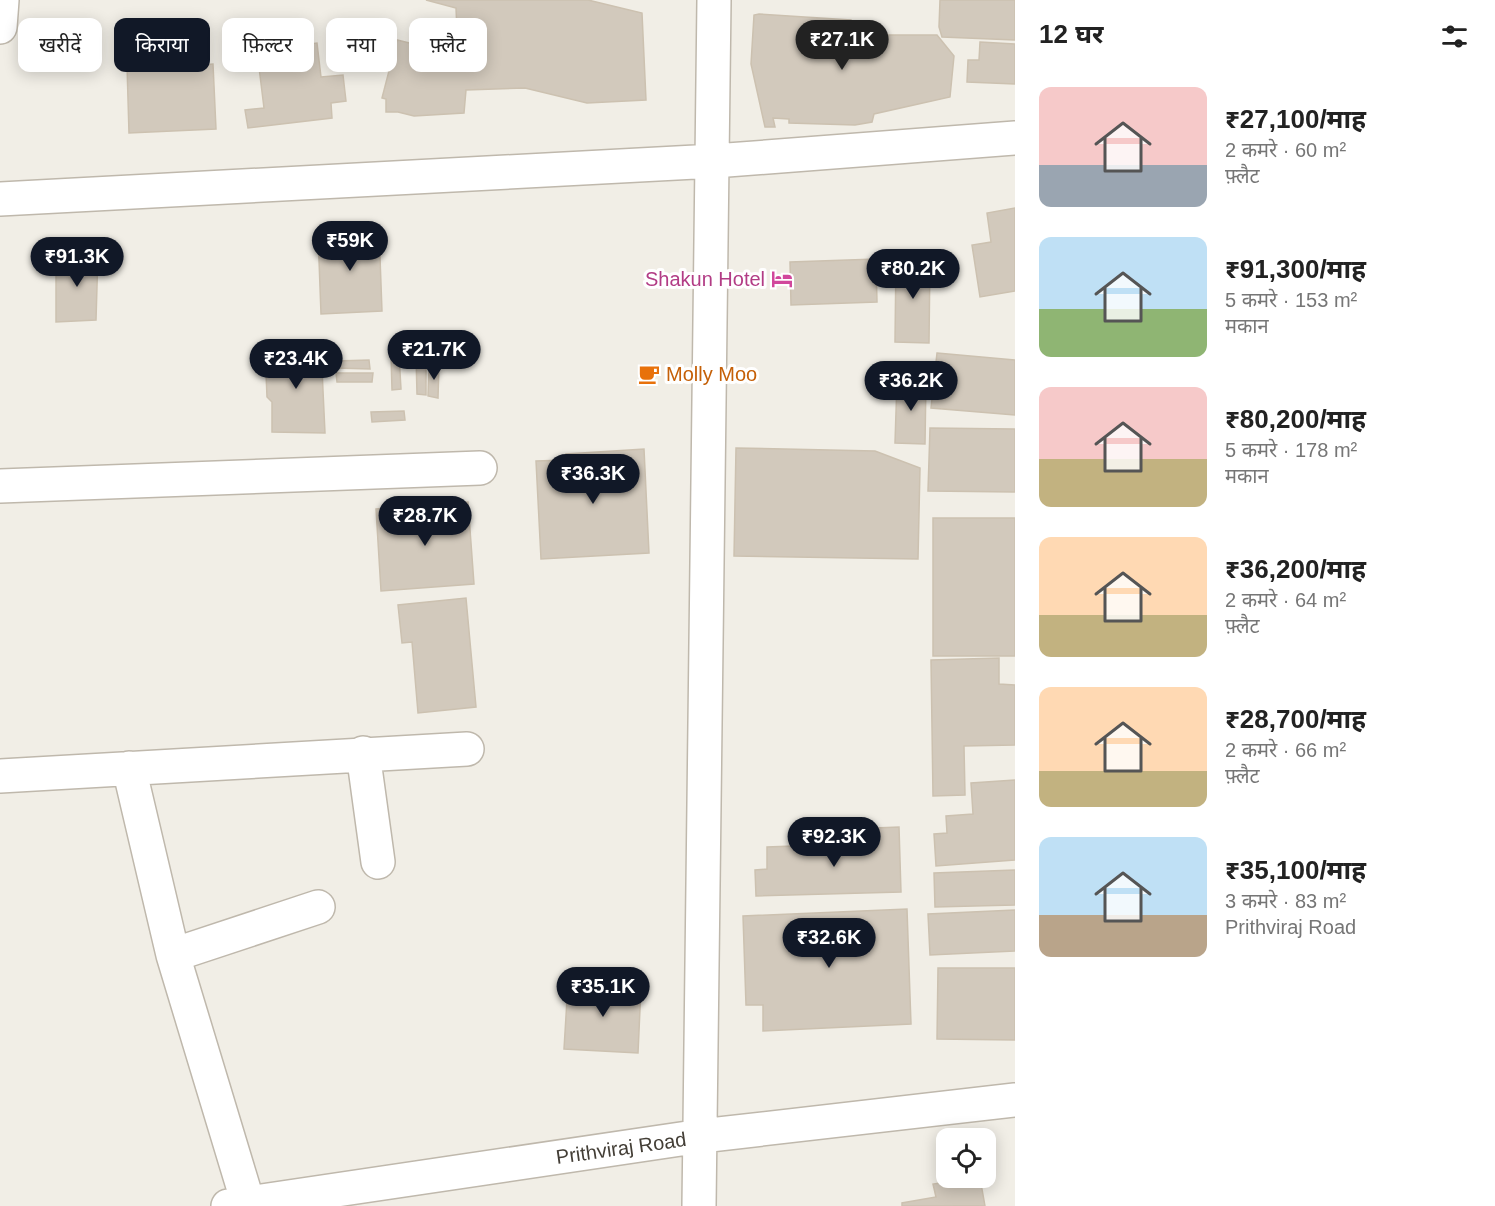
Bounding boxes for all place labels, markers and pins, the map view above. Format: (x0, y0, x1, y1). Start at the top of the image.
pin: ₹27.1K (793, 20, 891, 71)
pin: ₹59K (314, 221, 386, 272)
pin: ₹91.3K (28, 237, 126, 288)
pin: ₹80.2K (864, 249, 962, 300)
hotel icon: Shakun Hotel (770, 267, 794, 291)
place label: Shakun Hotel (645, 268, 765, 290)
pin: ₹21.7K (385, 330, 483, 381)
pin: ₹23.4K (247, 339, 345, 390)
pin: ₹36.2K (862, 361, 960, 412)
cafe icon: Molly Moo (637, 362, 661, 386)
place label: Molly Moo (666, 363, 757, 385)
pin: ₹36.3K (544, 454, 642, 505)
pin: ₹28.7K (376, 496, 474, 547)
pin: ₹92.3K (785, 817, 883, 868)
pin: ₹32.6K (780, 918, 878, 969)
pin: ₹35.1K (554, 967, 652, 1018)

